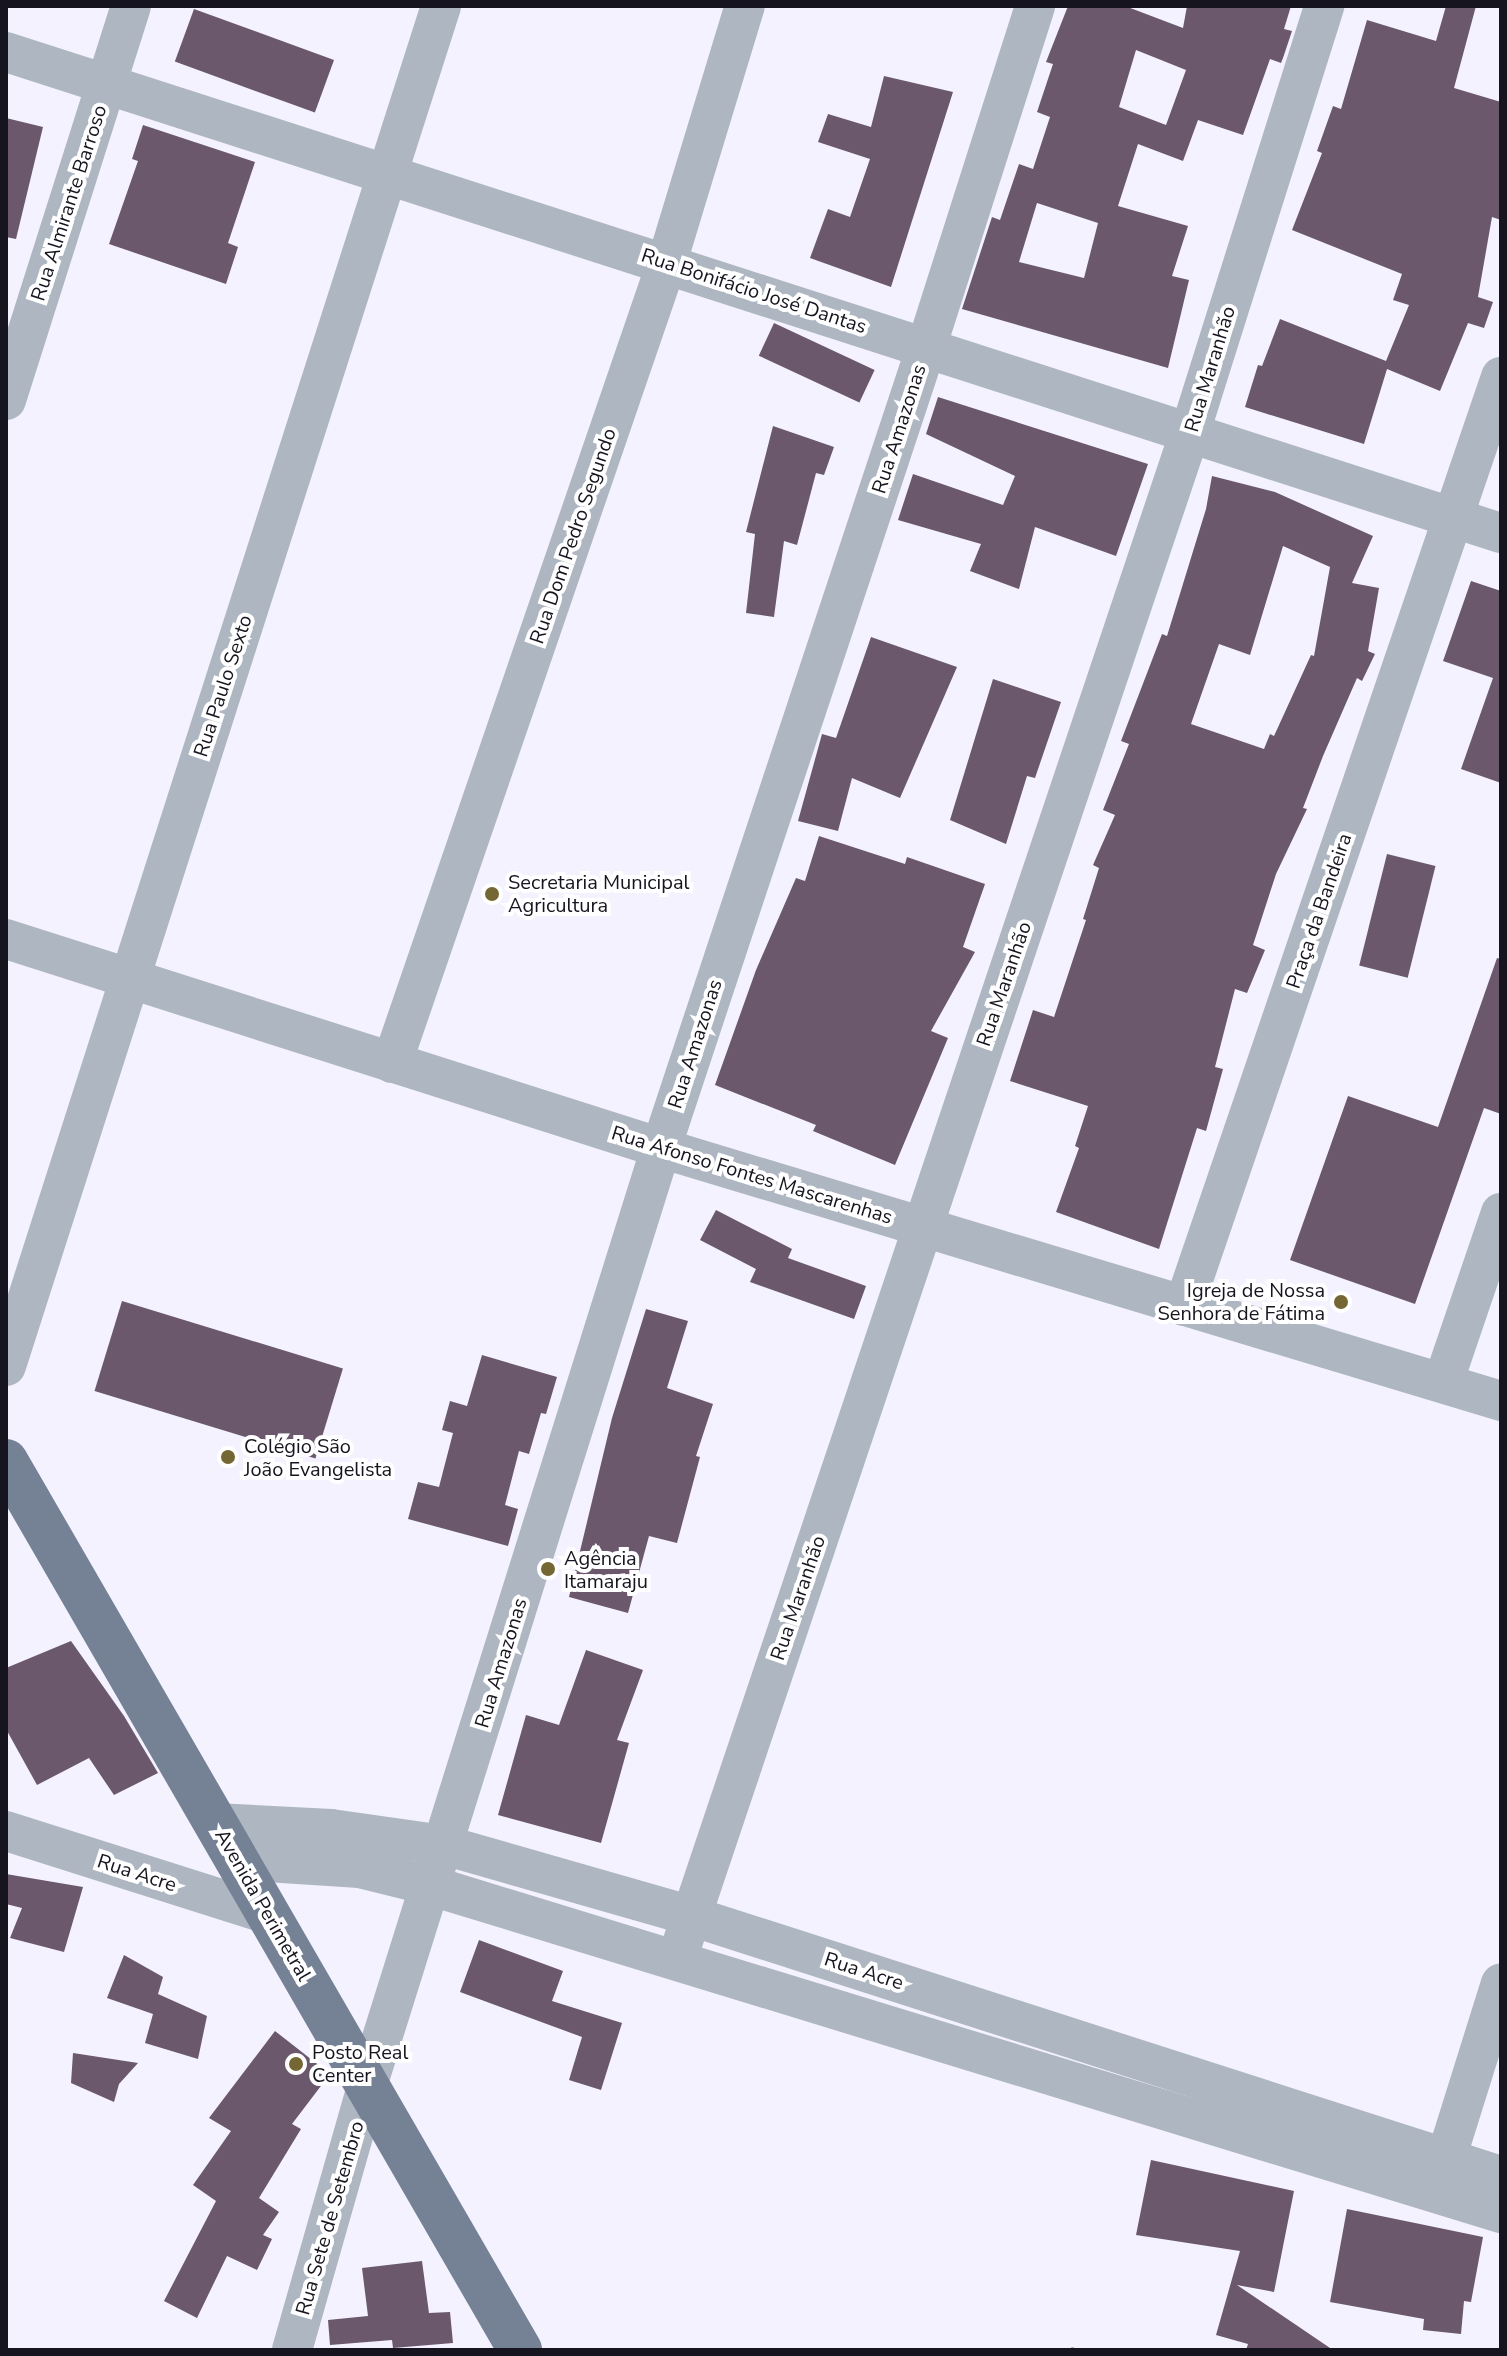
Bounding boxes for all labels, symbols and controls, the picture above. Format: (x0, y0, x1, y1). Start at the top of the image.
street label: Rua Almirante Barroso (26, 102, 112, 304)
street label: Rua Bonifácio José Dantas (638, 243, 870, 339)
street label: Rua Maranhão (1179, 303, 1241, 435)
street label: Rua Amazonas (867, 361, 931, 497)
street label: Rua Dom Pedro Segundo (525, 425, 621, 647)
street label: Rua Paulo Sexto (189, 612, 257, 760)
street label: Praça da Bandeira (1281, 830, 1357, 992)
place label: Secretaria Municipal Agricultura (508, 870, 689, 917)
marker: Secretaria Municipal Agricultura (483, 885, 501, 903)
street label: Rua Maranhão (971, 919, 1037, 1049)
street label: Rua Amazonas (663, 976, 727, 1112)
street label: Rua Afonso Fontes Mascarenhas (609, 1121, 895, 1229)
place label: Igreja de Nossa Senhora de Fátima (1157, 1278, 1325, 1325)
marker: Igreja de Nossa Senhora de Fátima (1332, 1293, 1350, 1311)
place label: Colégio São João Evangelista (244, 1434, 392, 1481)
marker: Colégio São João Evangelista (219, 1448, 237, 1466)
street label: Rua Maranhão (765, 1533, 831, 1663)
place label: Agência Itamaraju (564, 1546, 648, 1593)
marker: Agência Itamaraju (539, 1560, 557, 1578)
street label: Rua Amazonas (470, 1595, 532, 1731)
street label: Avenida Perimetral (210, 1825, 316, 1985)
street label: Rua Acre (94, 1849, 180, 1897)
street label: Rua Acre (821, 1947, 907, 1995)
place label: Posto Real Center (312, 2040, 408, 2087)
marker: Posto Real Center (287, 2055, 305, 2073)
street label: Rua Sete de Setembro (291, 2118, 369, 2318)

